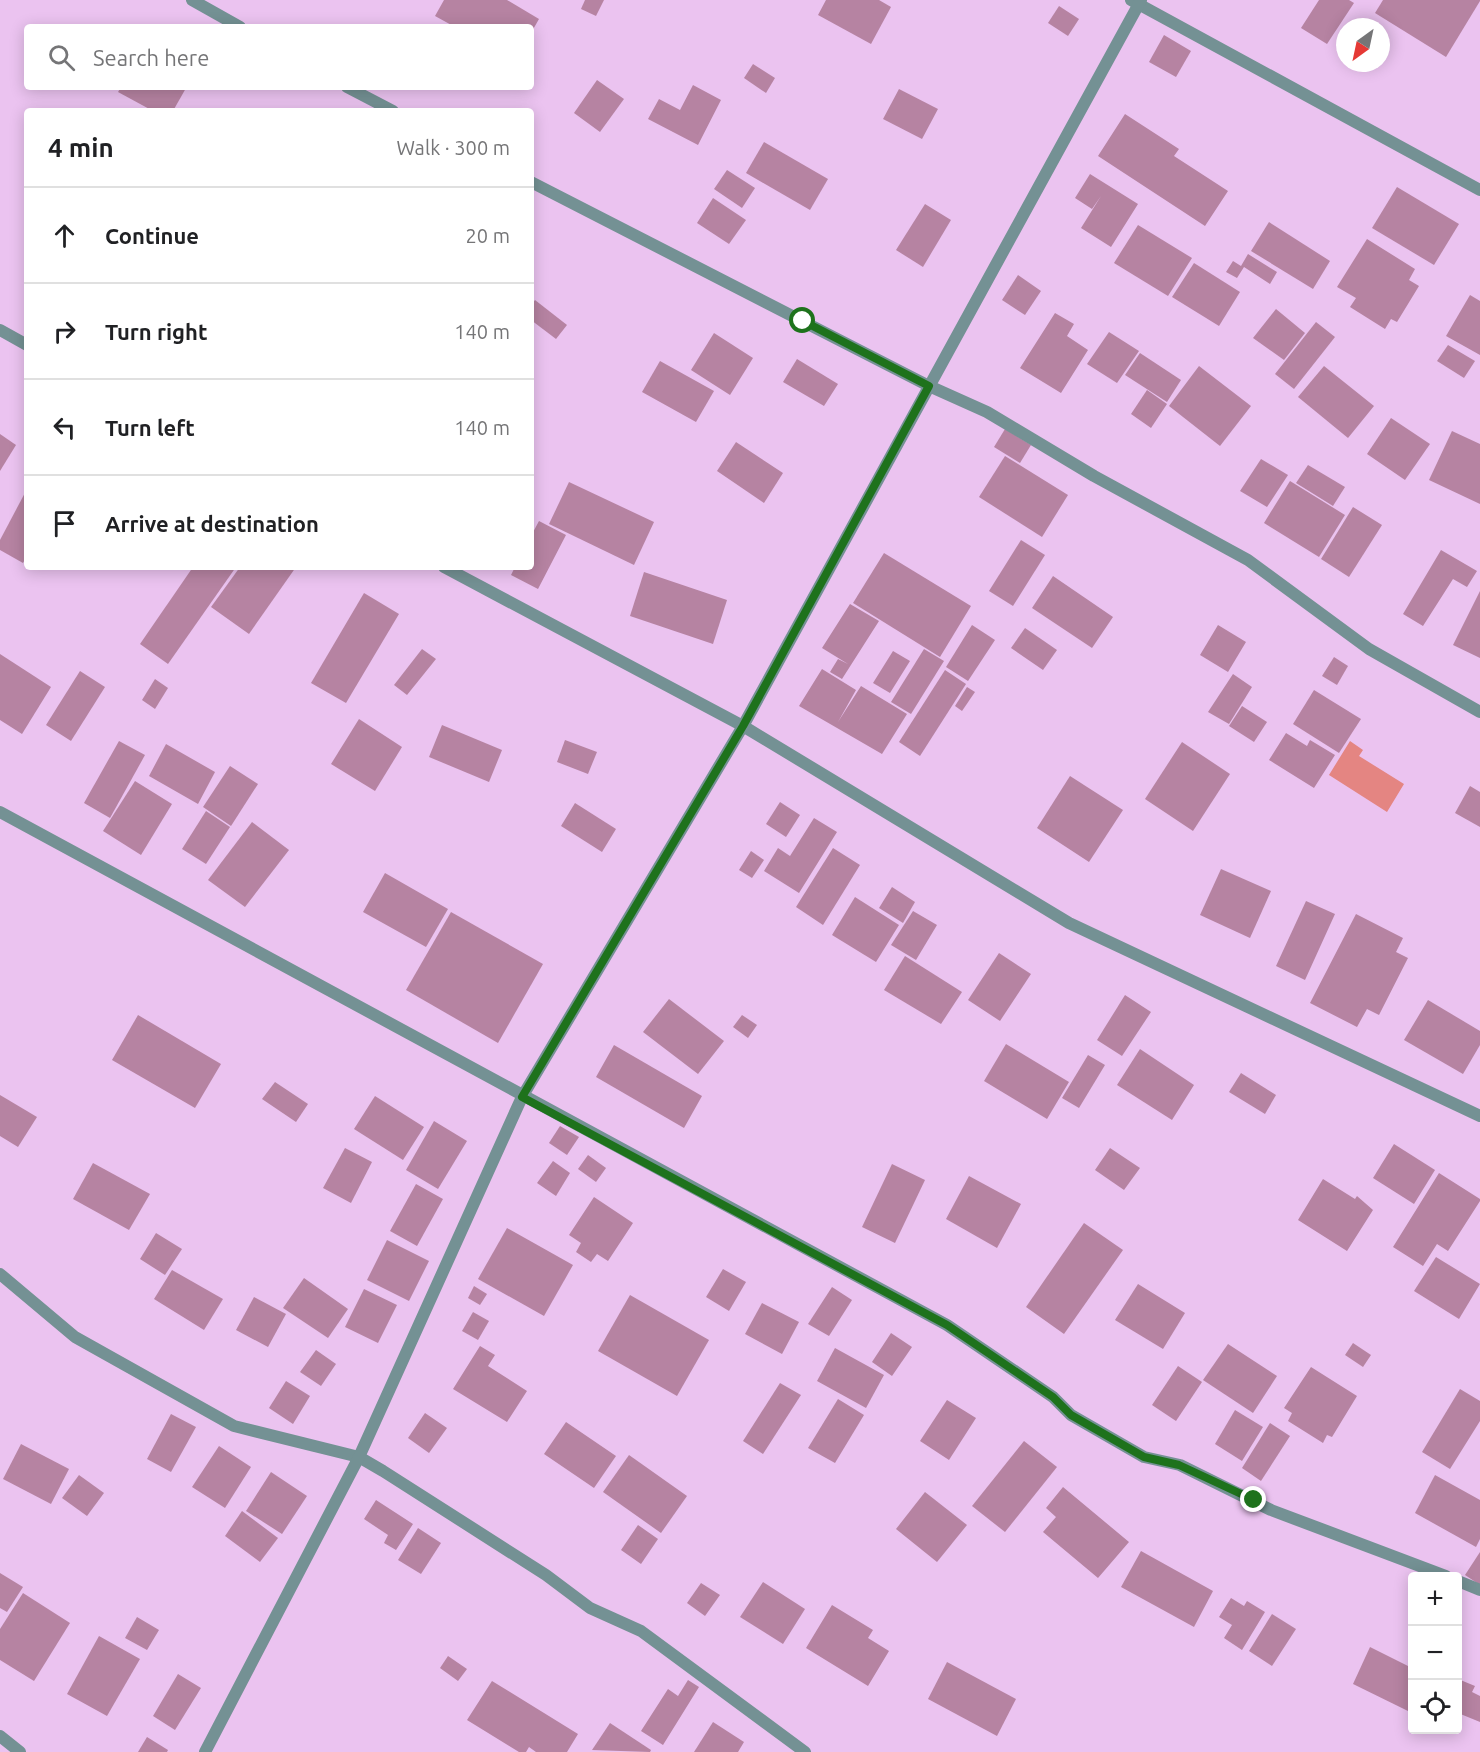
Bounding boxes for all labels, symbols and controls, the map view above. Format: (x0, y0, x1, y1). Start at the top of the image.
north arrow (1336, 18, 1390, 72)
search box (24, 24, 534, 90)
icon: search (45, 41, 78, 74)
text: Search here (93, 45, 209, 70)
text: 4 min (48, 133, 114, 162)
text: Walk · 300 m (397, 136, 510, 159)
icon: ahead (48, 219, 81, 252)
text: Continue (105, 223, 199, 248)
text: 20 m (466, 224, 510, 247)
route start (789, 307, 815, 333)
icon: right (48, 315, 81, 348)
text: Turn right (105, 319, 207, 344)
text: 140 m (454, 320, 510, 343)
icon: left (48, 411, 81, 444)
text: Turn left (105, 415, 195, 440)
text: 140 m (454, 416, 510, 439)
icon: arrive (48, 507, 81, 540)
text: Arrive at destination (105, 511, 319, 536)
route end (1240, 1486, 1266, 1512)
map controls (1408, 1572, 1462, 1734)
button: + (1408, 1572, 1462, 1626)
button: − (1408, 1626, 1462, 1680)
button: locate (1408, 1680, 1462, 1734)

